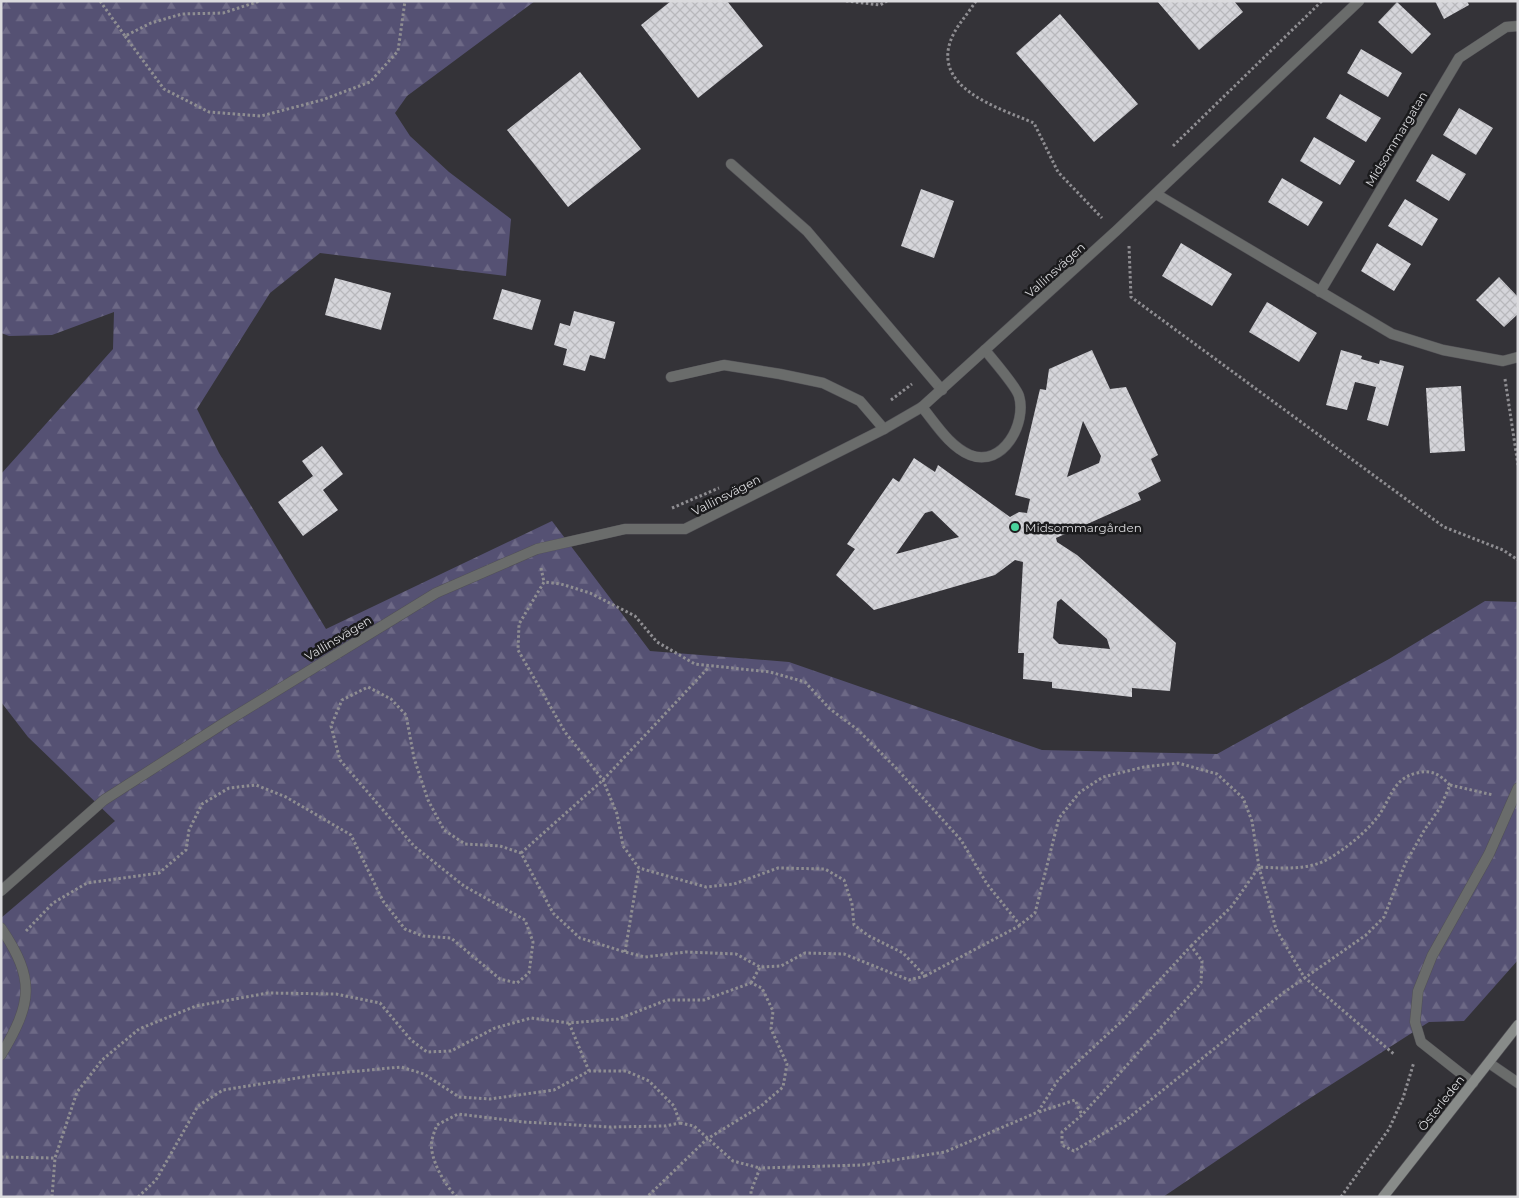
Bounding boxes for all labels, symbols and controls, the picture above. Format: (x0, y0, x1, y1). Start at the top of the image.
street label: Midsommargatan (1362, 89, 1430, 189)
street label: Vallinsvägen (1022, 239, 1088, 301)
street label: Vallinsvägen (689, 471, 763, 519)
place label: Midsommargården (1025, 520, 1142, 535)
marker: Midsommargården (1009, 521, 1021, 533)
street label: Vallinsvägen (302, 612, 374, 664)
street label: Österleden (1415, 1072, 1467, 1134)

